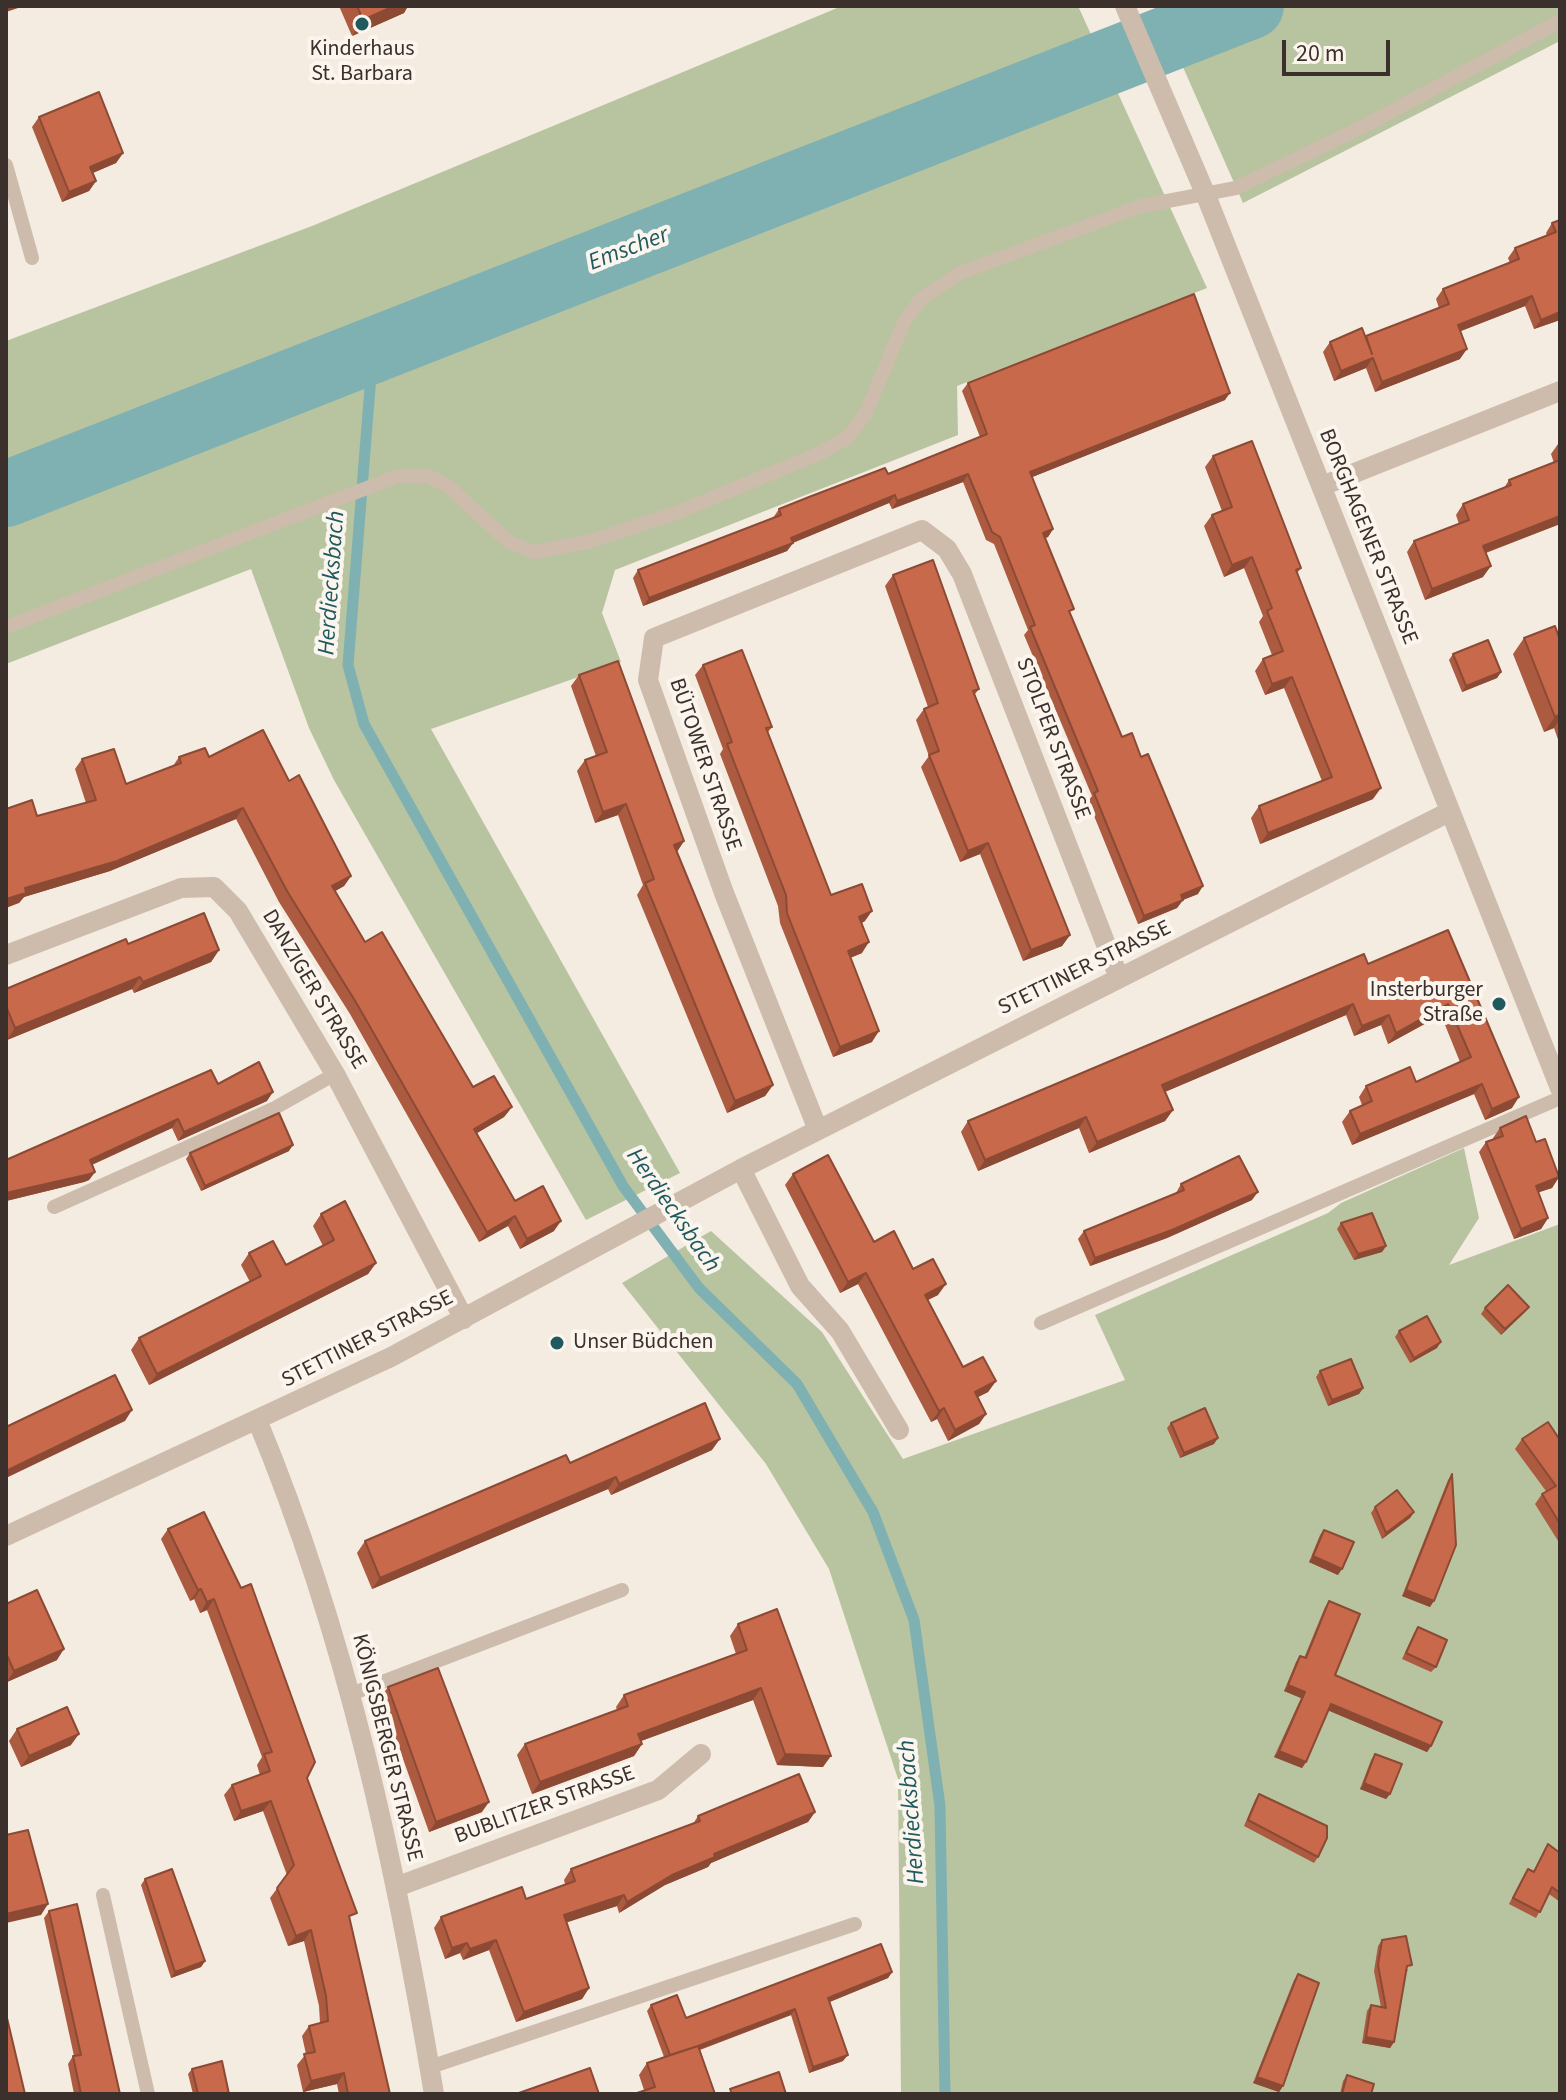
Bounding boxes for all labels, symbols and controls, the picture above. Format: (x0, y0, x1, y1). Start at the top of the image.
marker: Kinderhaus St. Barbara (353, 15, 371, 33)
scale bar (1286, 24, 1394, 74)
text: 20 m (1296, 36, 1345, 71)
place label: Kinderhaus St. Barbara (309, 37, 415, 88)
water label: Emscher (585, 222, 673, 278)
street label: BORGHAGENER STRASSE (1312, 425, 1422, 649)
water label: Herdiecksbach (314, 510, 352, 656)
street label: STOLPER STRASSE (1009, 654, 1095, 824)
street label: BÜTOWER STRASSE (662, 675, 746, 855)
street label: DANZIGER STRASSE (255, 905, 371, 1075)
street label: STETTINER STRASSE (994, 916, 1176, 1022)
place label: Insterburger Straße (1370, 978, 1483, 1030)
marker: Insterburger Straße (1490, 995, 1508, 1013)
water label: Herdiecksbach (619, 1143, 725, 1279)
street label: STETTINER STRASSE (278, 1285, 458, 1395)
place label: Unser Büdchen (573, 1330, 713, 1356)
marker: Unser Büdchen (548, 1334, 566, 1352)
street label: KÖNIGSBERGER STRASSE (345, 1631, 427, 1865)
water label: Herdiecksbach (894, 1739, 932, 1885)
street label: BUBLITZER STRASSE (451, 1761, 639, 1851)

